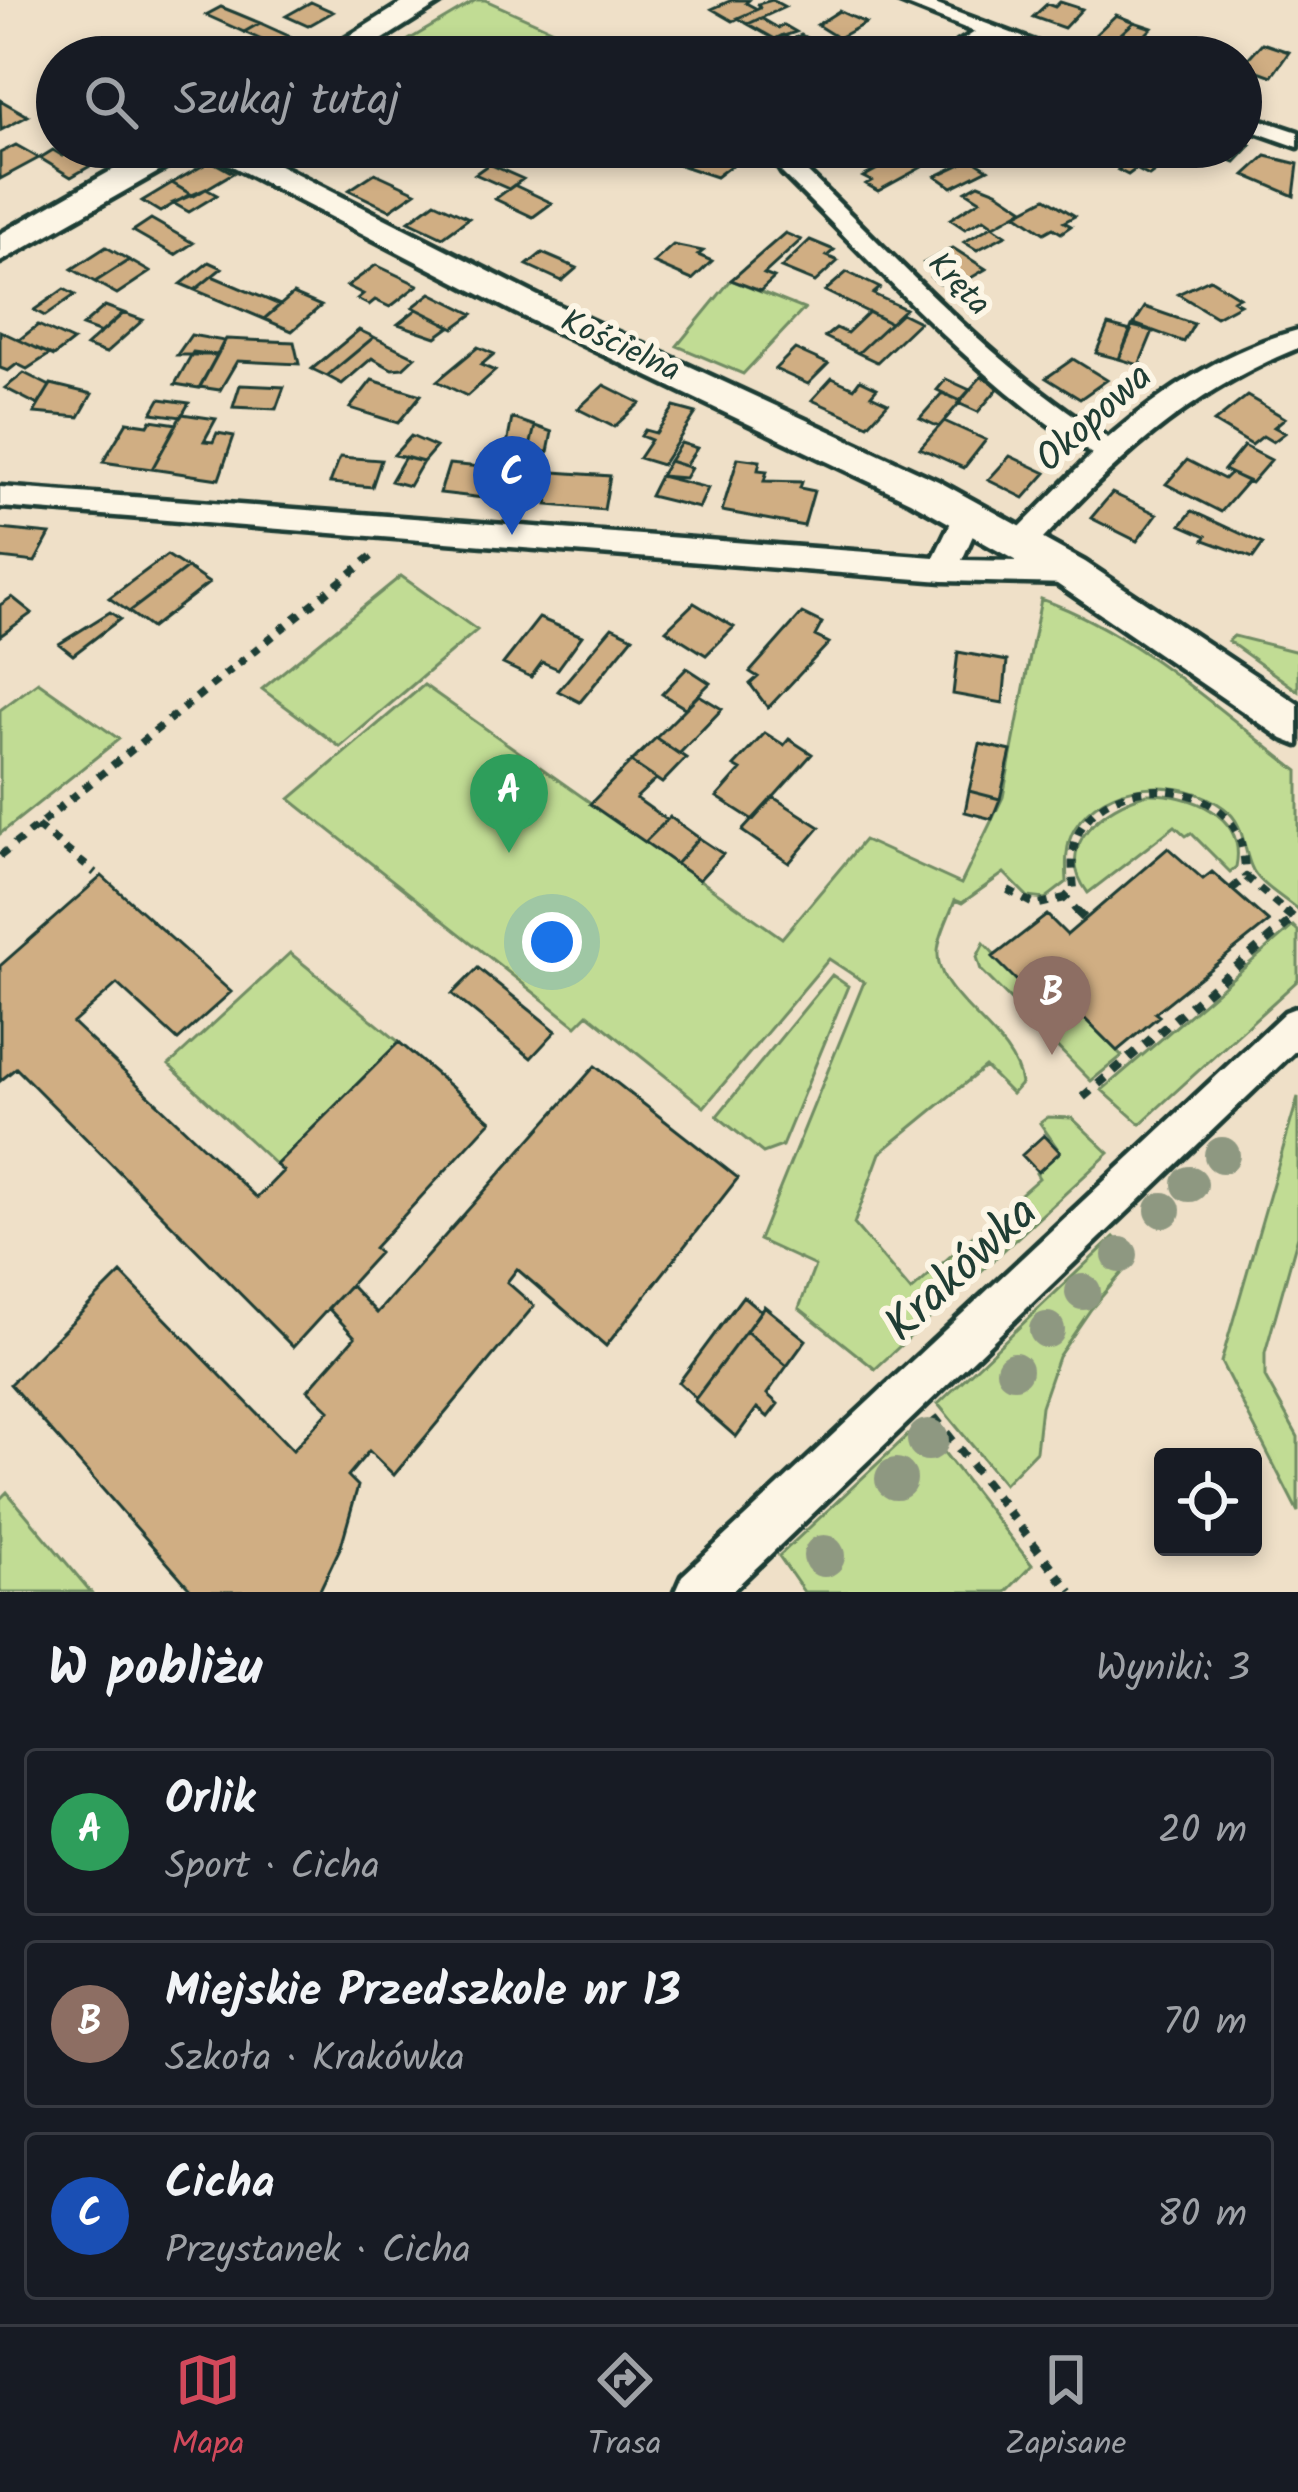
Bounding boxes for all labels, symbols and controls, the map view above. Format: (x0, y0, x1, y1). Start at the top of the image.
search box (36, 36, 1262, 168)
text: Szukaj tutaj (174, 66, 400, 138)
icon: search (78, 69, 144, 135)
street label: Kręta (914, 240, 1002, 330)
street label: Kościelna (551, 296, 689, 398)
street label: Okopowa (1022, 349, 1168, 489)
pin: C (473, 436, 551, 535)
pin: A (470, 754, 548, 853)
your location (522, 912, 582, 972)
pin: B (1013, 956, 1091, 1055)
street label: Krakówka (867, 1178, 1057, 1362)
map controls (1154, 1448, 1262, 1556)
button: locate (1154, 1448, 1262, 1556)
text: W pobliżu (48, 1630, 262, 1711)
text: Wyniki: 3 (1096, 1639, 1250, 1701)
text: Orlik (165, 1765, 255, 1837)
text: A (78, 1801, 102, 1863)
text: 20 m (1158, 1801, 1247, 1863)
text: Sport · Cicha (165, 1837, 380, 1899)
text: Miejskie Przedszkole nr 13 (165, 1957, 681, 2029)
text: B (78, 1993, 102, 2055)
text: 70 m (1163, 1993, 1247, 2055)
text: Szkoła · Krakówka (165, 2029, 465, 2091)
text: Cicha (165, 2149, 275, 2221)
text: C (78, 2185, 102, 2247)
text: 80 m (1157, 2185, 1247, 2247)
text: Przystanek · Cicha (165, 2221, 471, 2283)
tab: Mapa (172, 2347, 244, 2472)
tab: Trasa (588, 2347, 661, 2472)
tab: Zapisane (1005, 2347, 1126, 2472)

